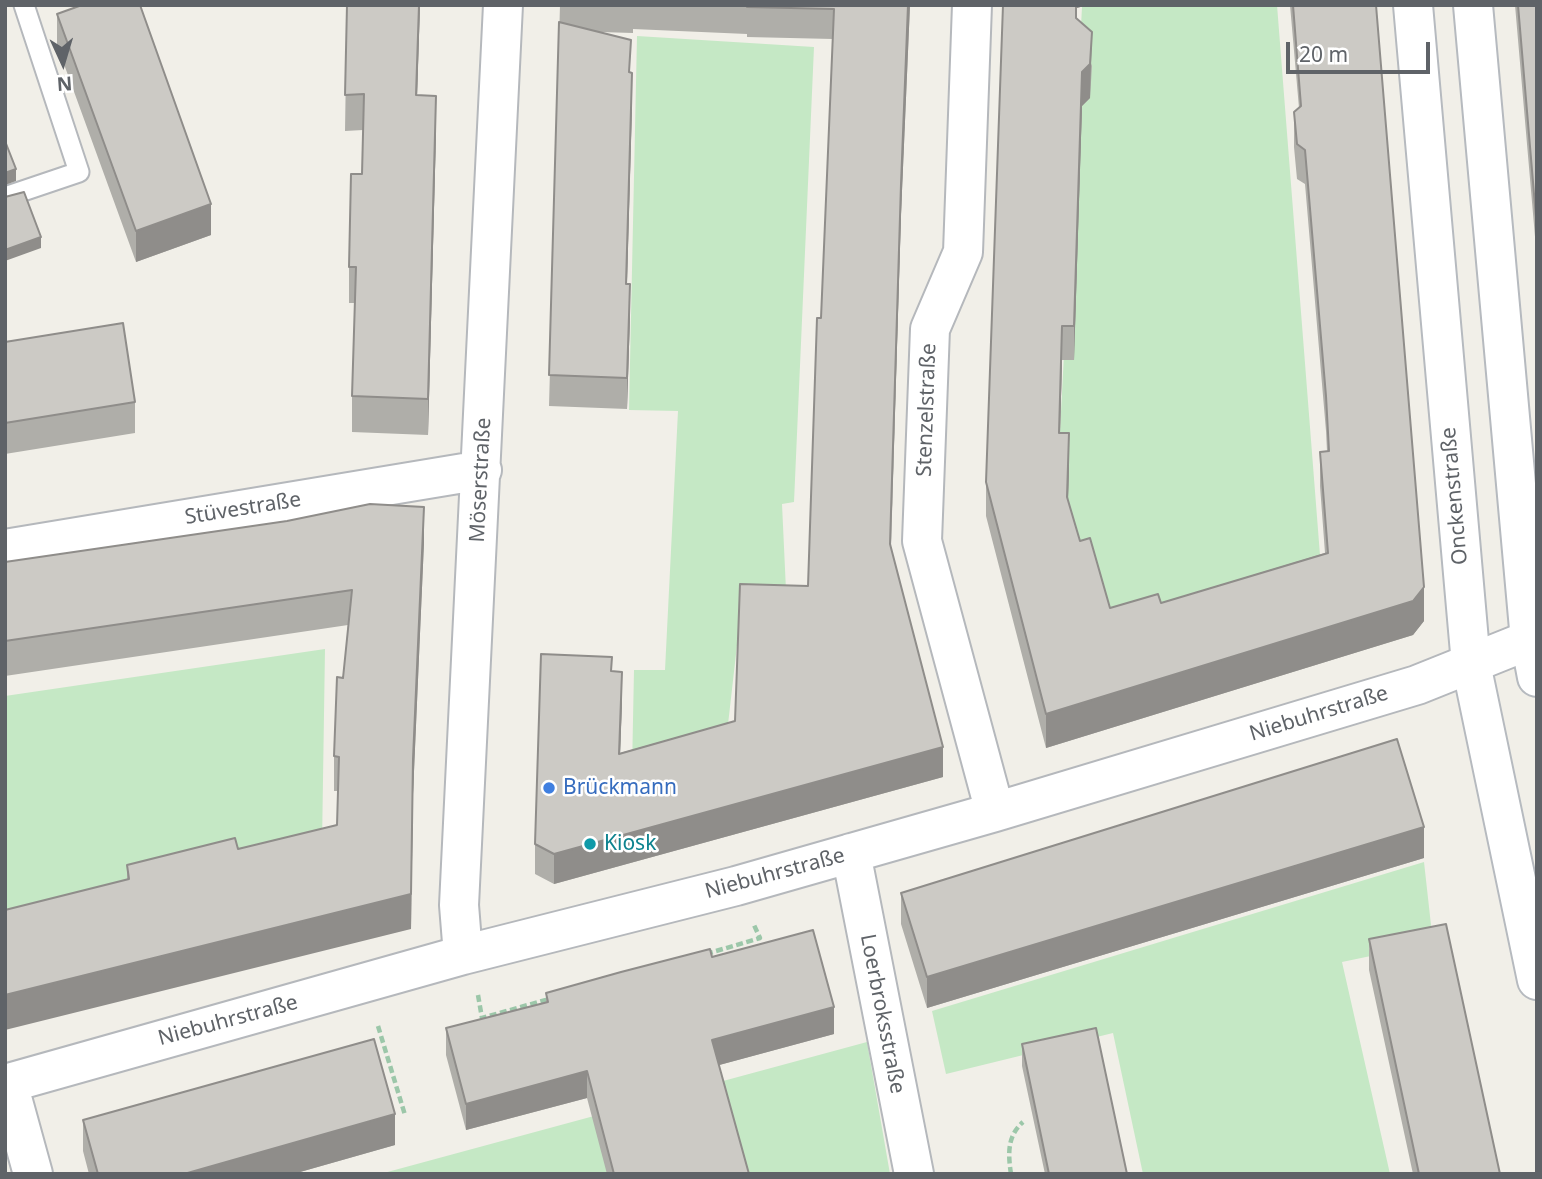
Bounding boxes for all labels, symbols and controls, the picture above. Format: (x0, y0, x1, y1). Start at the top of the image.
north arrow (28, 28, 98, 98)
scale bar (1290, 28, 1434, 72)
text: 20 m (1299, 40, 1348, 68)
text: N (56, 70, 73, 97)
street label: Stenzelstraße (912, 343, 942, 477)
street label: Möserstraße (465, 417, 497, 543)
street label: Onckenstraße (1436, 426, 1474, 566)
street label: Stüvestraße (183, 487, 303, 531)
street label: Niebuhrstraße (1247, 681, 1391, 747)
place label: Brückmann (563, 775, 677, 801)
marker: Brückmann (541, 780, 557, 796)
place label: Kiosk (604, 831, 656, 857)
marker: Kiosk (582, 836, 598, 852)
street label: Niebuhrstraße (702, 843, 848, 905)
street label: Loerbroksstraße (854, 932, 910, 1096)
street label: Niebuhrstraße (155, 990, 301, 1052)

